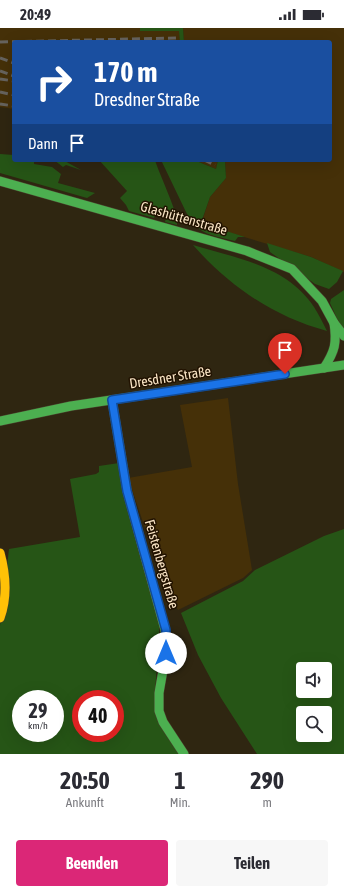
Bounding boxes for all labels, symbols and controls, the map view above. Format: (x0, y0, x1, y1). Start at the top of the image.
text: 20:49 (20, 6, 51, 23)
icon: right (28, 56, 80, 108)
text: 170 m (94, 56, 157, 88)
text: Dresdner Straße (94, 89, 200, 110)
icon: arrive (66, 132, 88, 154)
text: Dann (28, 135, 58, 152)
street label: Glashüttenstraße (139, 198, 229, 238)
pin (268, 333, 302, 374)
icon: arrive (274, 339, 296, 361)
street label: Dresdner Straße (128, 363, 212, 391)
street label: Feistenbergstraße (142, 518, 182, 610)
position arrow (145, 632, 187, 674)
map controls (296, 662, 332, 742)
button: sound (296, 662, 332, 698)
speed limit sign: 40 (72, 690, 124, 742)
text: 29 (29, 699, 47, 722)
button: search (296, 706, 332, 742)
text: km/h (28, 720, 48, 731)
text: 20:50 (60, 767, 110, 794)
text: 1 (174, 767, 186, 794)
text: 290 (250, 767, 284, 794)
text: Ankunft (66, 795, 104, 810)
text: Min. (170, 795, 190, 810)
text: m (262, 795, 272, 810)
button: Beenden (16, 840, 168, 886)
button: Teilen (176, 840, 328, 886)

